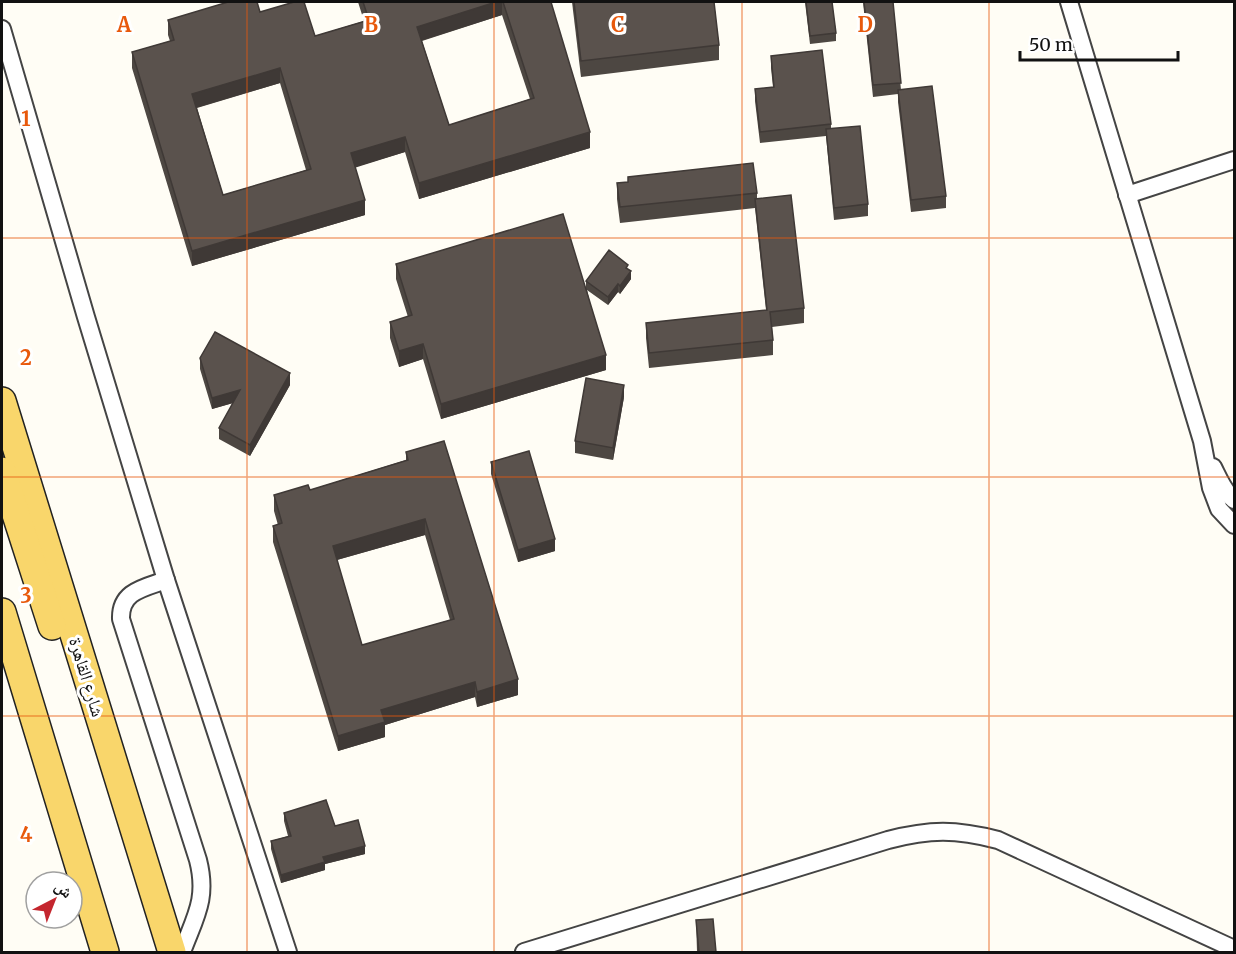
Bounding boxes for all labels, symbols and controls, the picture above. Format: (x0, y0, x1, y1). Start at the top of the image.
text: A (116, 12, 132, 37)
text: B (364, 12, 378, 37)
text: C (611, 12, 625, 37)
text: D (857, 12, 873, 37)
scale bar (1020, 24, 1178, 62)
text: 50 m (1029, 33, 1073, 56)
text: 1 (21, 106, 31, 131)
text: 2 (20, 345, 32, 370)
text: 3 (20, 583, 32, 608)
street label: شارع القاهرة (64, 634, 110, 720)
text: 4 (20, 822, 33, 847)
north arrow (24, 870, 84, 930)
text: ش (51, 876, 77, 902)

